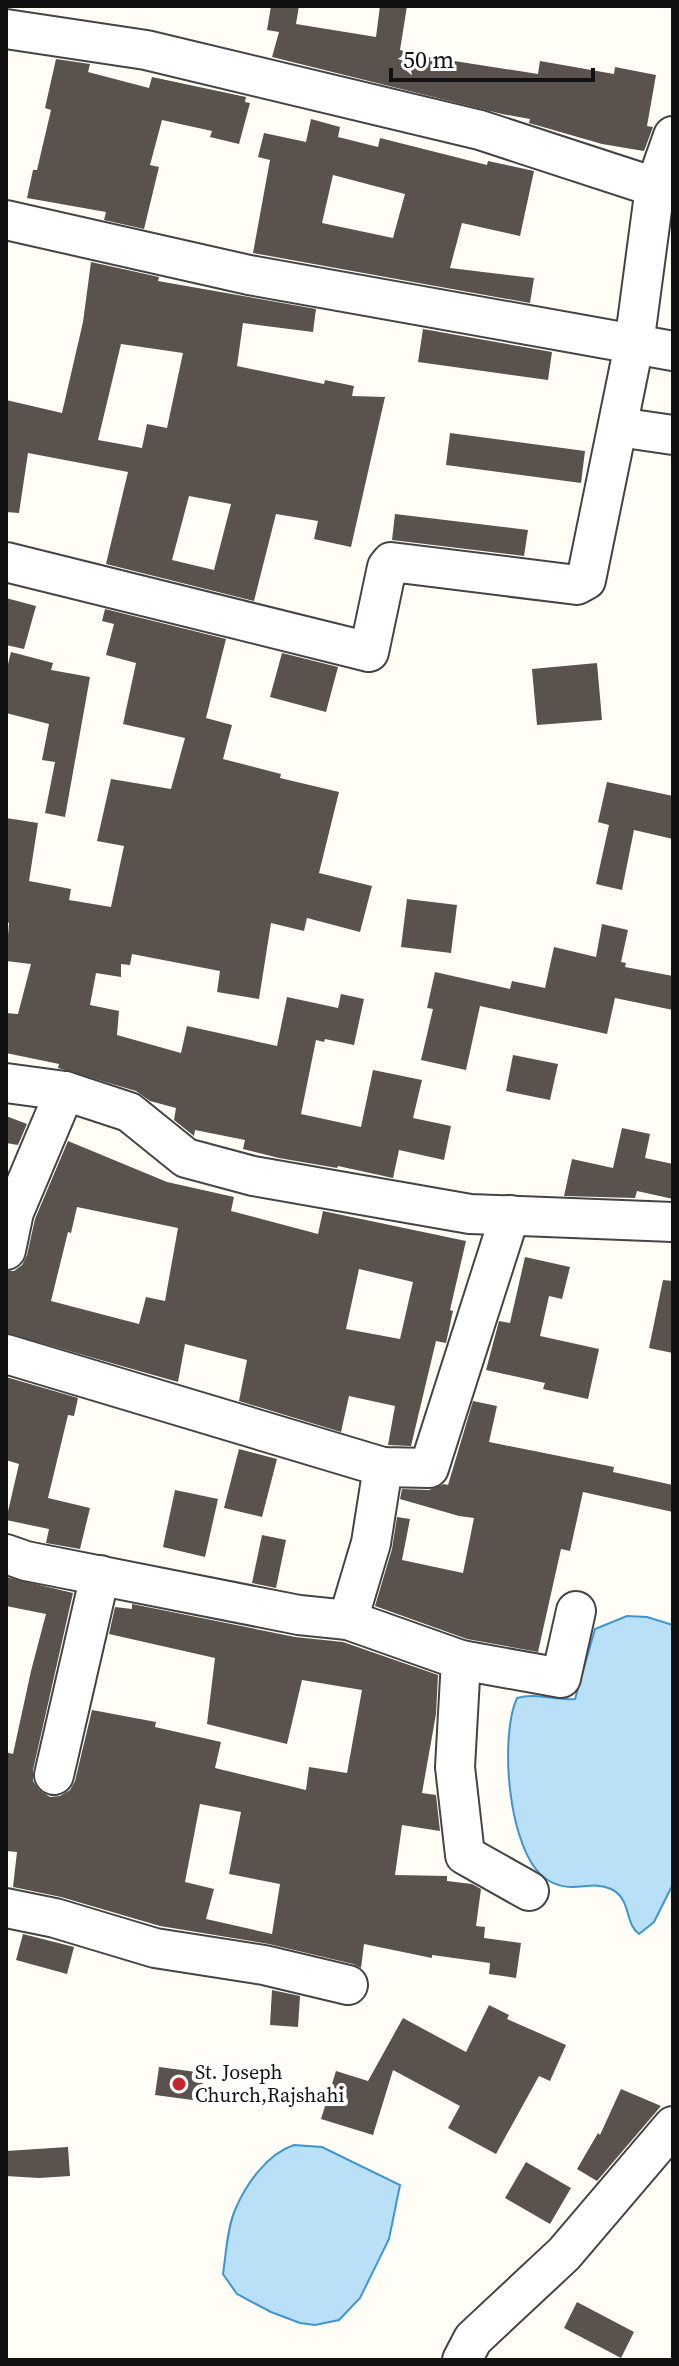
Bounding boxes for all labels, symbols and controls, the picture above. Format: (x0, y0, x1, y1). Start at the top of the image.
scale bar (391, 32, 593, 82)
text: 50 m (403, 43, 454, 76)
place label: St. Joseph Church,Rajshahi (195, 2058, 344, 2109)
marker: St. Joseph Church,Rajshahi (170, 2075, 188, 2093)

